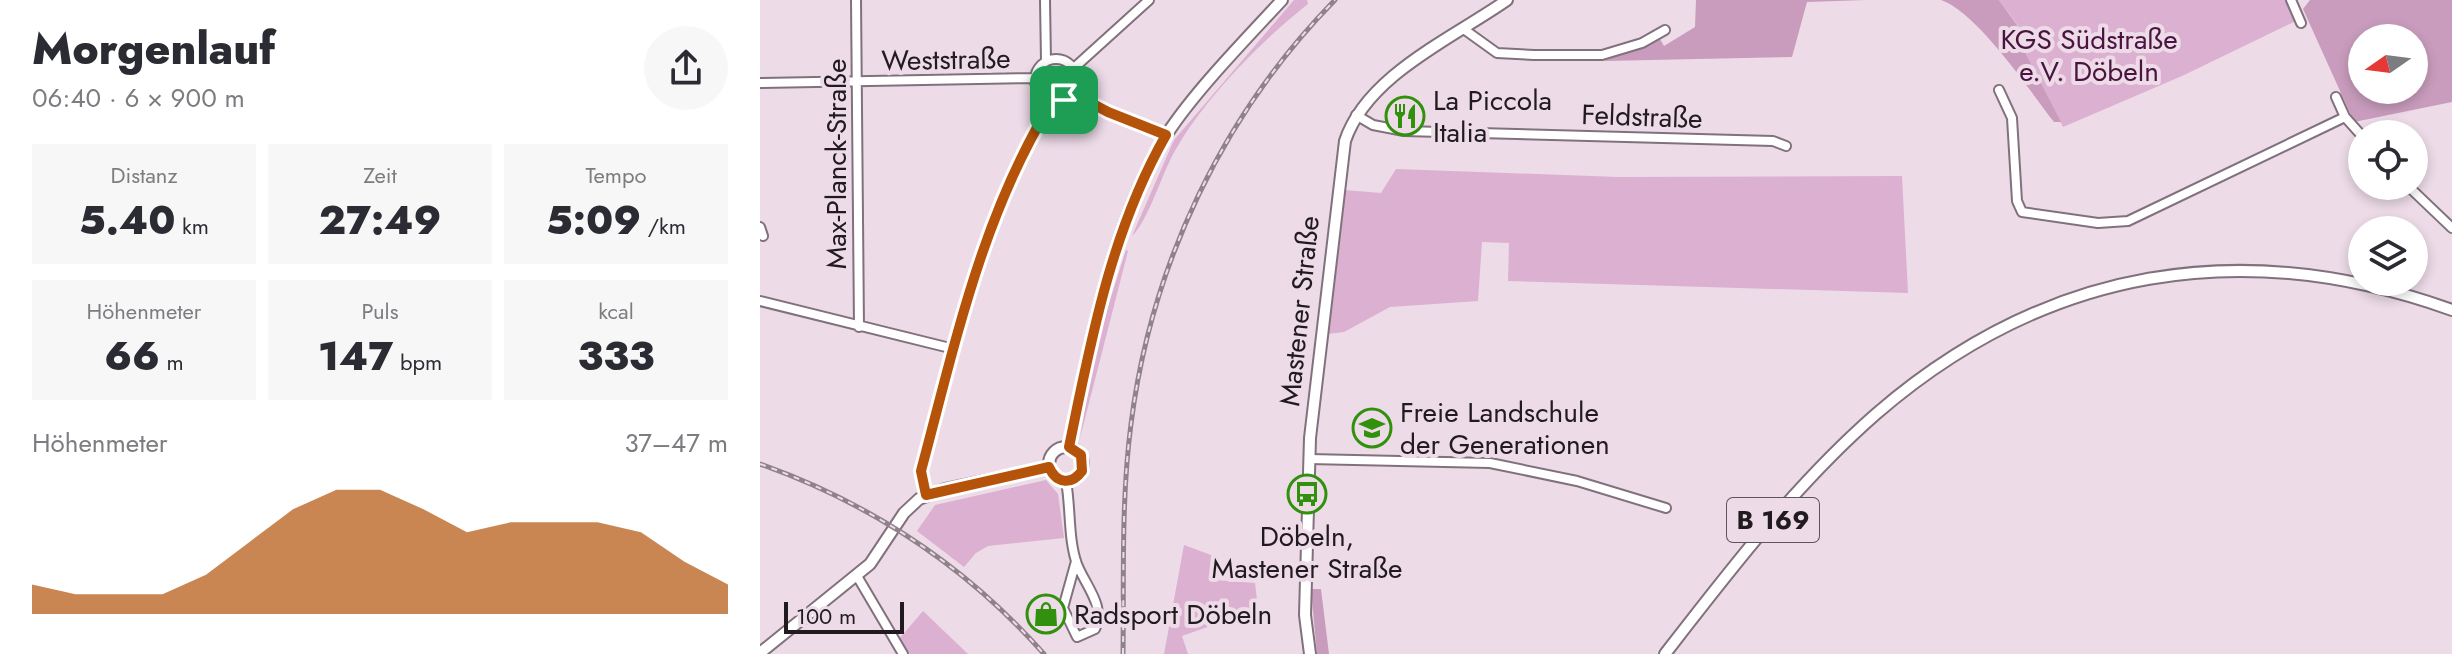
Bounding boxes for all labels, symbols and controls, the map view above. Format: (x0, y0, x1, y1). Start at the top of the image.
text: Morgenlauf (32, 17, 275, 81)
park label: KGS Südstraße e.V. Döbeln (2000, 19, 2178, 92)
north arrow (2348, 24, 2428, 104)
map controls (2348, 24, 2428, 296)
button: share (644, 26, 728, 110)
street label: Weststraße (881, 38, 1011, 81)
street label: Max-Planck-Straße (816, 59, 857, 269)
pin (1030, 66, 1098, 134)
icon: arrive (1042, 78, 1086, 122)
text: 06:40 · 6 × 900 m (32, 79, 245, 117)
place label: La Piccola Italia (1433, 80, 1552, 153)
street label: Feldstraße (1581, 94, 1703, 139)
restaurant icon: La Piccola Italia (1384, 95, 1426, 137)
button: locate (2348, 120, 2428, 200)
text: Distanz (110, 159, 178, 191)
text: Zeit (363, 159, 397, 191)
text: Tempo (585, 159, 647, 191)
text: 5.40 (79, 191, 176, 249)
text: 27:49 (319, 191, 441, 249)
text: 5:09 (546, 191, 641, 249)
text: km (176, 210, 209, 242)
text: /km (641, 210, 686, 242)
street label: Mastener Straße (1269, 214, 1330, 408)
button: layers (2348, 216, 2428, 296)
text: Höhenmeter (87, 295, 201, 327)
text: Puls (361, 295, 399, 327)
text: kcal (598, 295, 634, 327)
text: 66 (104, 327, 160, 385)
text: 147 (318, 327, 393, 385)
text: 333 (577, 327, 655, 385)
text: m (160, 346, 184, 378)
text: bpm (393, 346, 442, 378)
place label: Freie Landschule der Generationen (1400, 392, 1610, 465)
school or university icon: Freie Landschule der Generationen (1351, 407, 1393, 449)
text: Höhenmeter (32, 424, 168, 462)
text: 37–47 m (624, 424, 728, 462)
bus stop icon: Döbeln, Mastener Straße (1286, 473, 1328, 515)
road number: B 169 (1727, 498, 1819, 542)
place label: Döbeln, Mastener Straße (1211, 516, 1403, 589)
shop icon: Radsport Döbeln (1025, 593, 1067, 635)
place label: Radsport Döbeln (1074, 594, 1272, 635)
scale bar (784, 598, 904, 634)
text: 100 m (796, 600, 856, 632)

